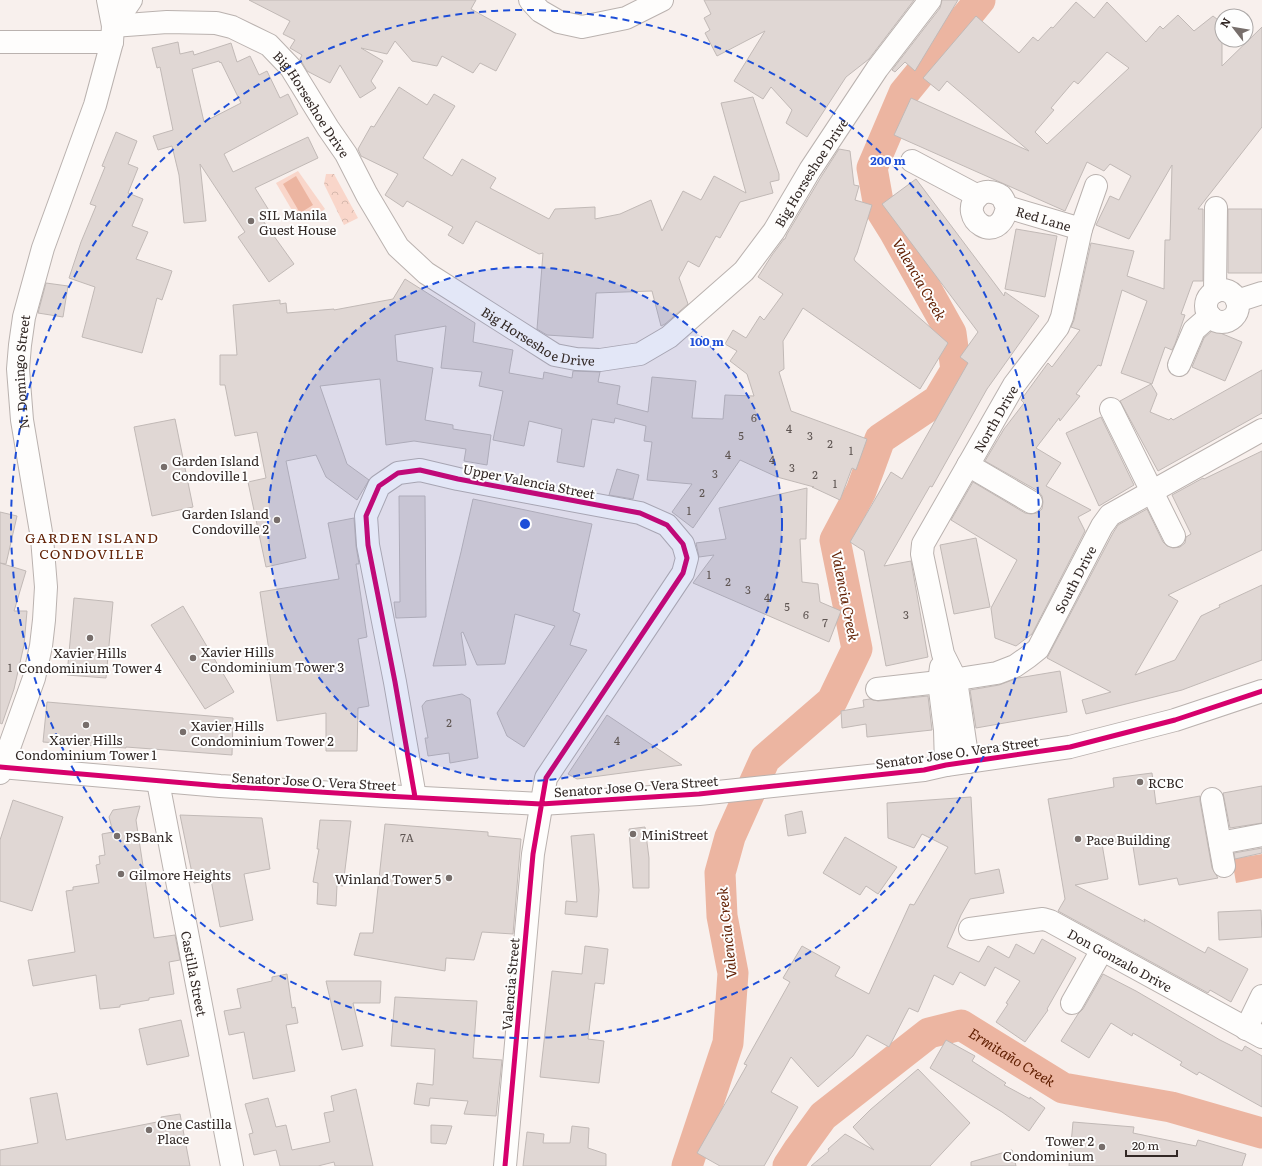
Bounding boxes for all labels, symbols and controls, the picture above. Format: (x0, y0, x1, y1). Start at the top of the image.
north arrow (1214, 8, 1254, 48)
text: N (1215, 14, 1234, 30)
street label: Big Horseshoe Drive (269, 46, 355, 161)
street label: Big Horseshoe Drive (769, 114, 852, 230)
text: 200 m (870, 151, 906, 169)
street label: Red Lane (1014, 201, 1074, 235)
place label: SIL Manila Guest House (259, 205, 337, 239)
marker: SIL Manila Guest House (246, 216, 256, 226)
water label: Valencia Creek (888, 234, 952, 324)
street label: Big Horseshoe Drive (478, 301, 595, 369)
street label: N. Domingo Street (8, 313, 34, 431)
text: 100 m (690, 332, 724, 350)
street label: North Drive (968, 381, 1022, 455)
house number: 6 (751, 409, 757, 425)
house number: 4 (786, 420, 792, 436)
house number: 5 (738, 427, 744, 443)
house number: 3 (807, 427, 813, 443)
house number: 2 (827, 435, 833, 451)
house number: 1 (849, 442, 854, 458)
house number: 4 (725, 446, 731, 462)
place label: Garden Island Condoville 1 (172, 451, 259, 485)
house number: 4 (769, 451, 775, 467)
street label: Upper Valencia Street (461, 459, 597, 503)
house number: 3 (789, 459, 795, 475)
marker: Garden Island Condoville 1 (159, 462, 169, 472)
house number: 3 (712, 465, 718, 481)
house number: 2 (812, 466, 818, 482)
house number: 1 (833, 475, 838, 491)
house number: 2 (699, 484, 705, 500)
house number: 1 (687, 502, 692, 518)
place label: Garden Island Condoville 2 (182, 504, 269, 538)
marker: Garden Island Condoville 2 (272, 515, 282, 525)
centre of rings (518, 517, 532, 531)
district label: GARDEN ISLAND CONDOVILLE (25, 527, 159, 563)
street label: South Drive (1049, 542, 1100, 616)
water label: Valencia Creek (827, 549, 865, 643)
house number: 1 (707, 566, 712, 582)
house number: 2 (725, 573, 731, 589)
house number: 3 (745, 581, 751, 597)
house number: 4 (764, 589, 770, 605)
house number: 5 (784, 598, 790, 614)
house number: 6 (803, 606, 809, 622)
house number: 3 (903, 606, 909, 622)
house number: 7 (822, 614, 828, 630)
marker: Xavier Hills Condominium Tower 4 (85, 633, 95, 643)
place label: Xavier Hills Condominium Tower 3 (201, 642, 344, 676)
place label: Xavier Hills Condominium Tower 4 (18, 643, 162, 677)
marker: Xavier Hills Condominium Tower 3 (188, 653, 198, 663)
house number: 1 (8, 659, 13, 675)
house number: 2 (446, 714, 452, 730)
place label: Xavier Hills Condominium Tower 2 (191, 716, 334, 750)
marker: Xavier Hills Condominium Tower 1 (81, 720, 91, 730)
marker: Xavier Hills Condominium Tower 2 (178, 727, 188, 737)
place label: Xavier Hills Condominium Tower 1 (15, 730, 157, 764)
street label: Senator Jose O. Vera Street (874, 731, 1041, 773)
house number: 4 (614, 732, 620, 748)
street label: Senator Jose O. Vera Street (231, 767, 397, 795)
street label: Senator Jose O. Vera Street (553, 771, 719, 801)
place label: RCBC (1148, 773, 1184, 792)
marker: RCBC (1135, 777, 1145, 787)
place label: MiniStreet (641, 825, 709, 844)
place label: PSBank (125, 827, 174, 846)
house number: 7A (400, 829, 414, 845)
marker: MiniStreet (628, 829, 638, 839)
place label: Pace Building (1086, 830, 1171, 849)
marker: PSBank (112, 831, 122, 841)
marker: Pace Building (1073, 834, 1083, 844)
place label: Gilmore Heights (129, 865, 231, 884)
marker: Gilmore Heights (116, 869, 126, 879)
place label: Winland Tower 5 (335, 869, 441, 888)
marker: Winland Tower 5 (444, 873, 454, 883)
water label: Valencia Creek (711, 886, 741, 980)
street label: Don Gonzalo Drive (1065, 923, 1176, 996)
street label: Castilla Street (177, 929, 213, 1019)
street label: Valencia Street (496, 936, 524, 1031)
water label: Ermitaño Creek (965, 1022, 1060, 1091)
place label: One Castilla Place (157, 1114, 232, 1148)
marker: One Castilla Place (144, 1125, 154, 1135)
place label: Tower 2 Condominium (1003, 1131, 1094, 1165)
scale bar (1126, 1132, 1177, 1158)
text: 20 m (1132, 1136, 1159, 1154)
marker: Tower 2 Condominium (1097, 1142, 1107, 1152)

